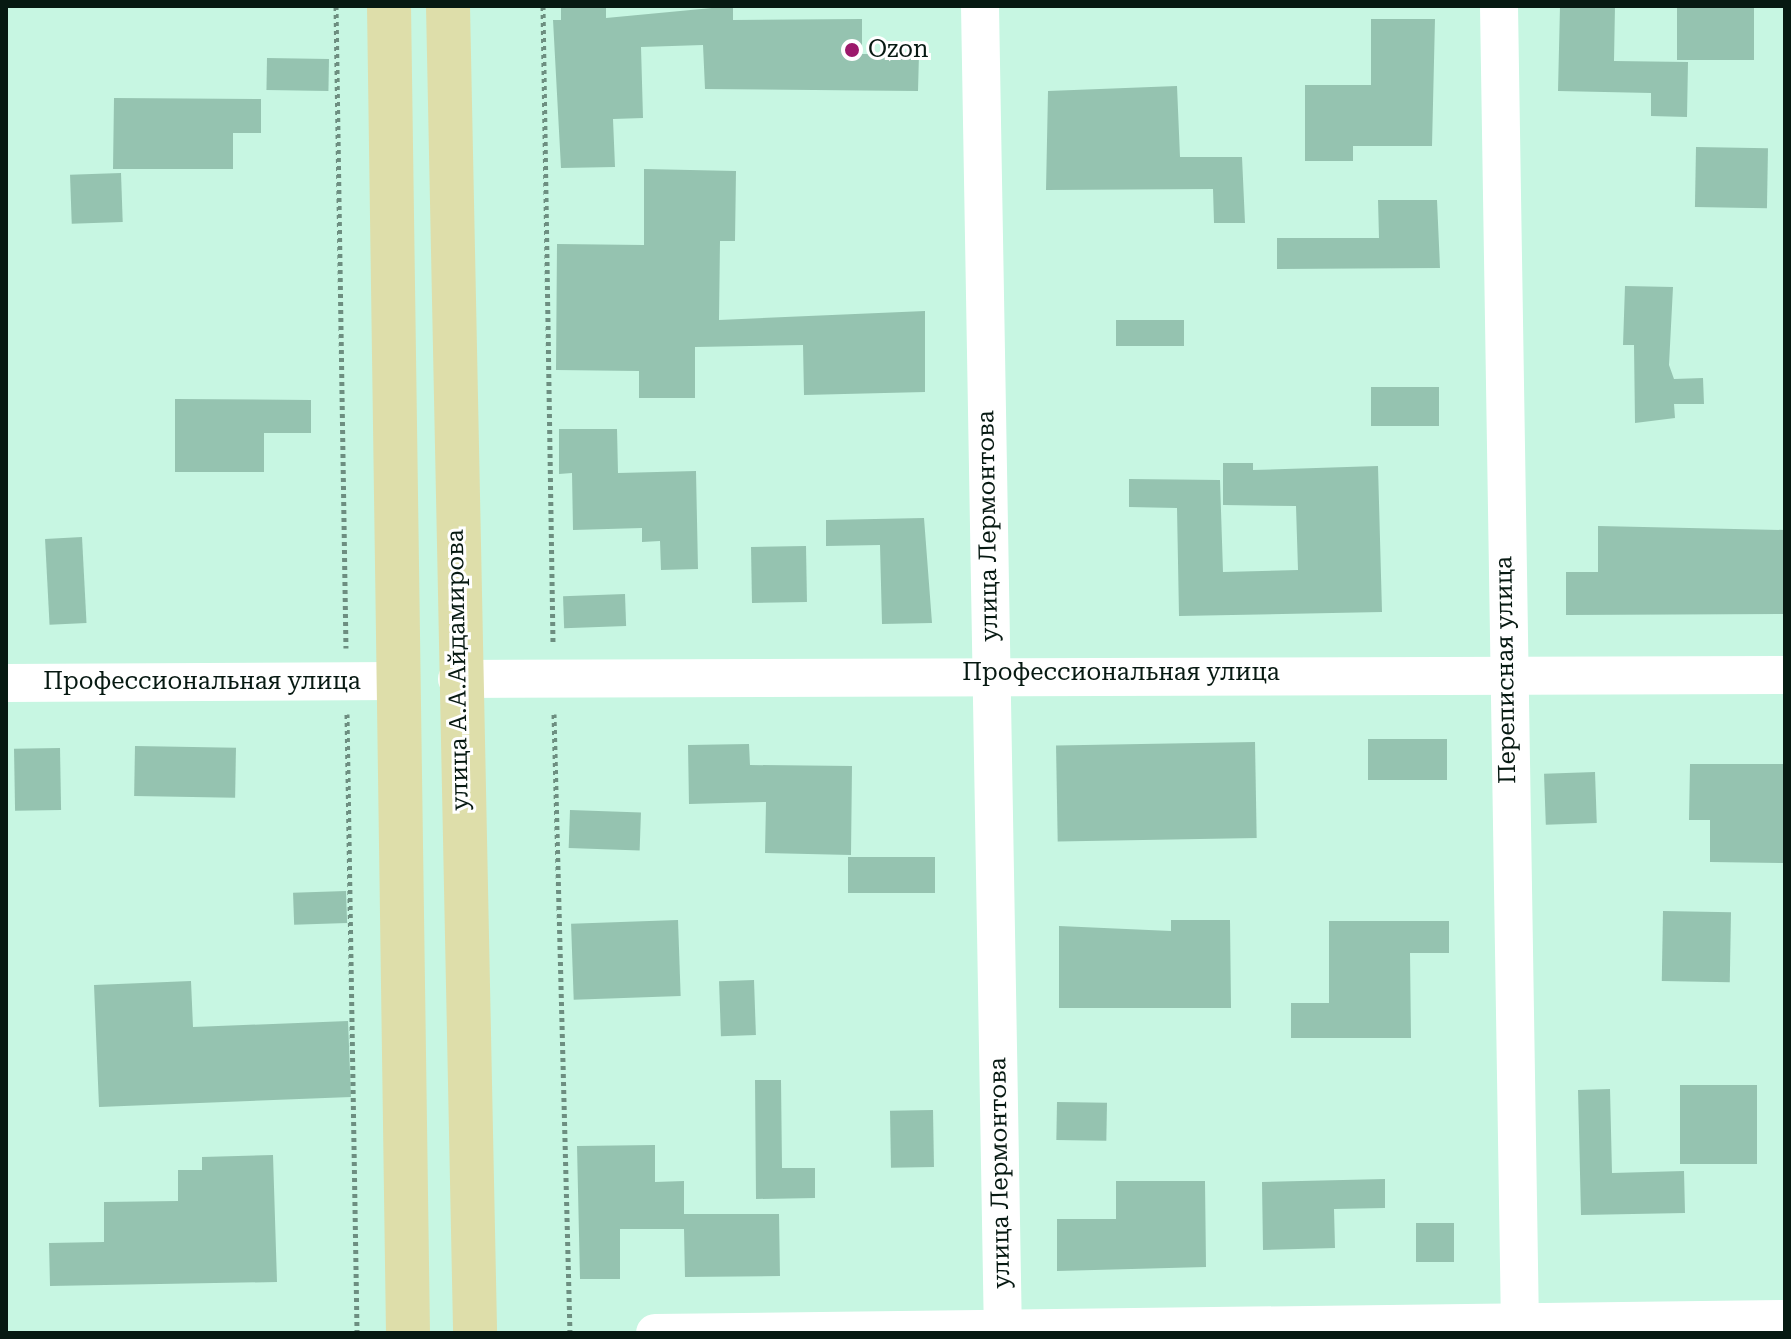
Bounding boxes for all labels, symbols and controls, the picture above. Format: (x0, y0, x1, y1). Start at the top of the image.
place label: Ozon (868, 36, 929, 64)
marker: Ozon (843, 41, 861, 59)
street label: улица Лермонтова (972, 410, 1004, 642)
street label: улица А.А.Айдамирова (441, 529, 475, 811)
street label: Переписная улица (1490, 556, 1522, 784)
street label: Профессиональная улица (962, 659, 1280, 687)
street label: Профессиональная улица (43, 668, 361, 696)
street label: улица Лермонтова (984, 1057, 1016, 1289)

